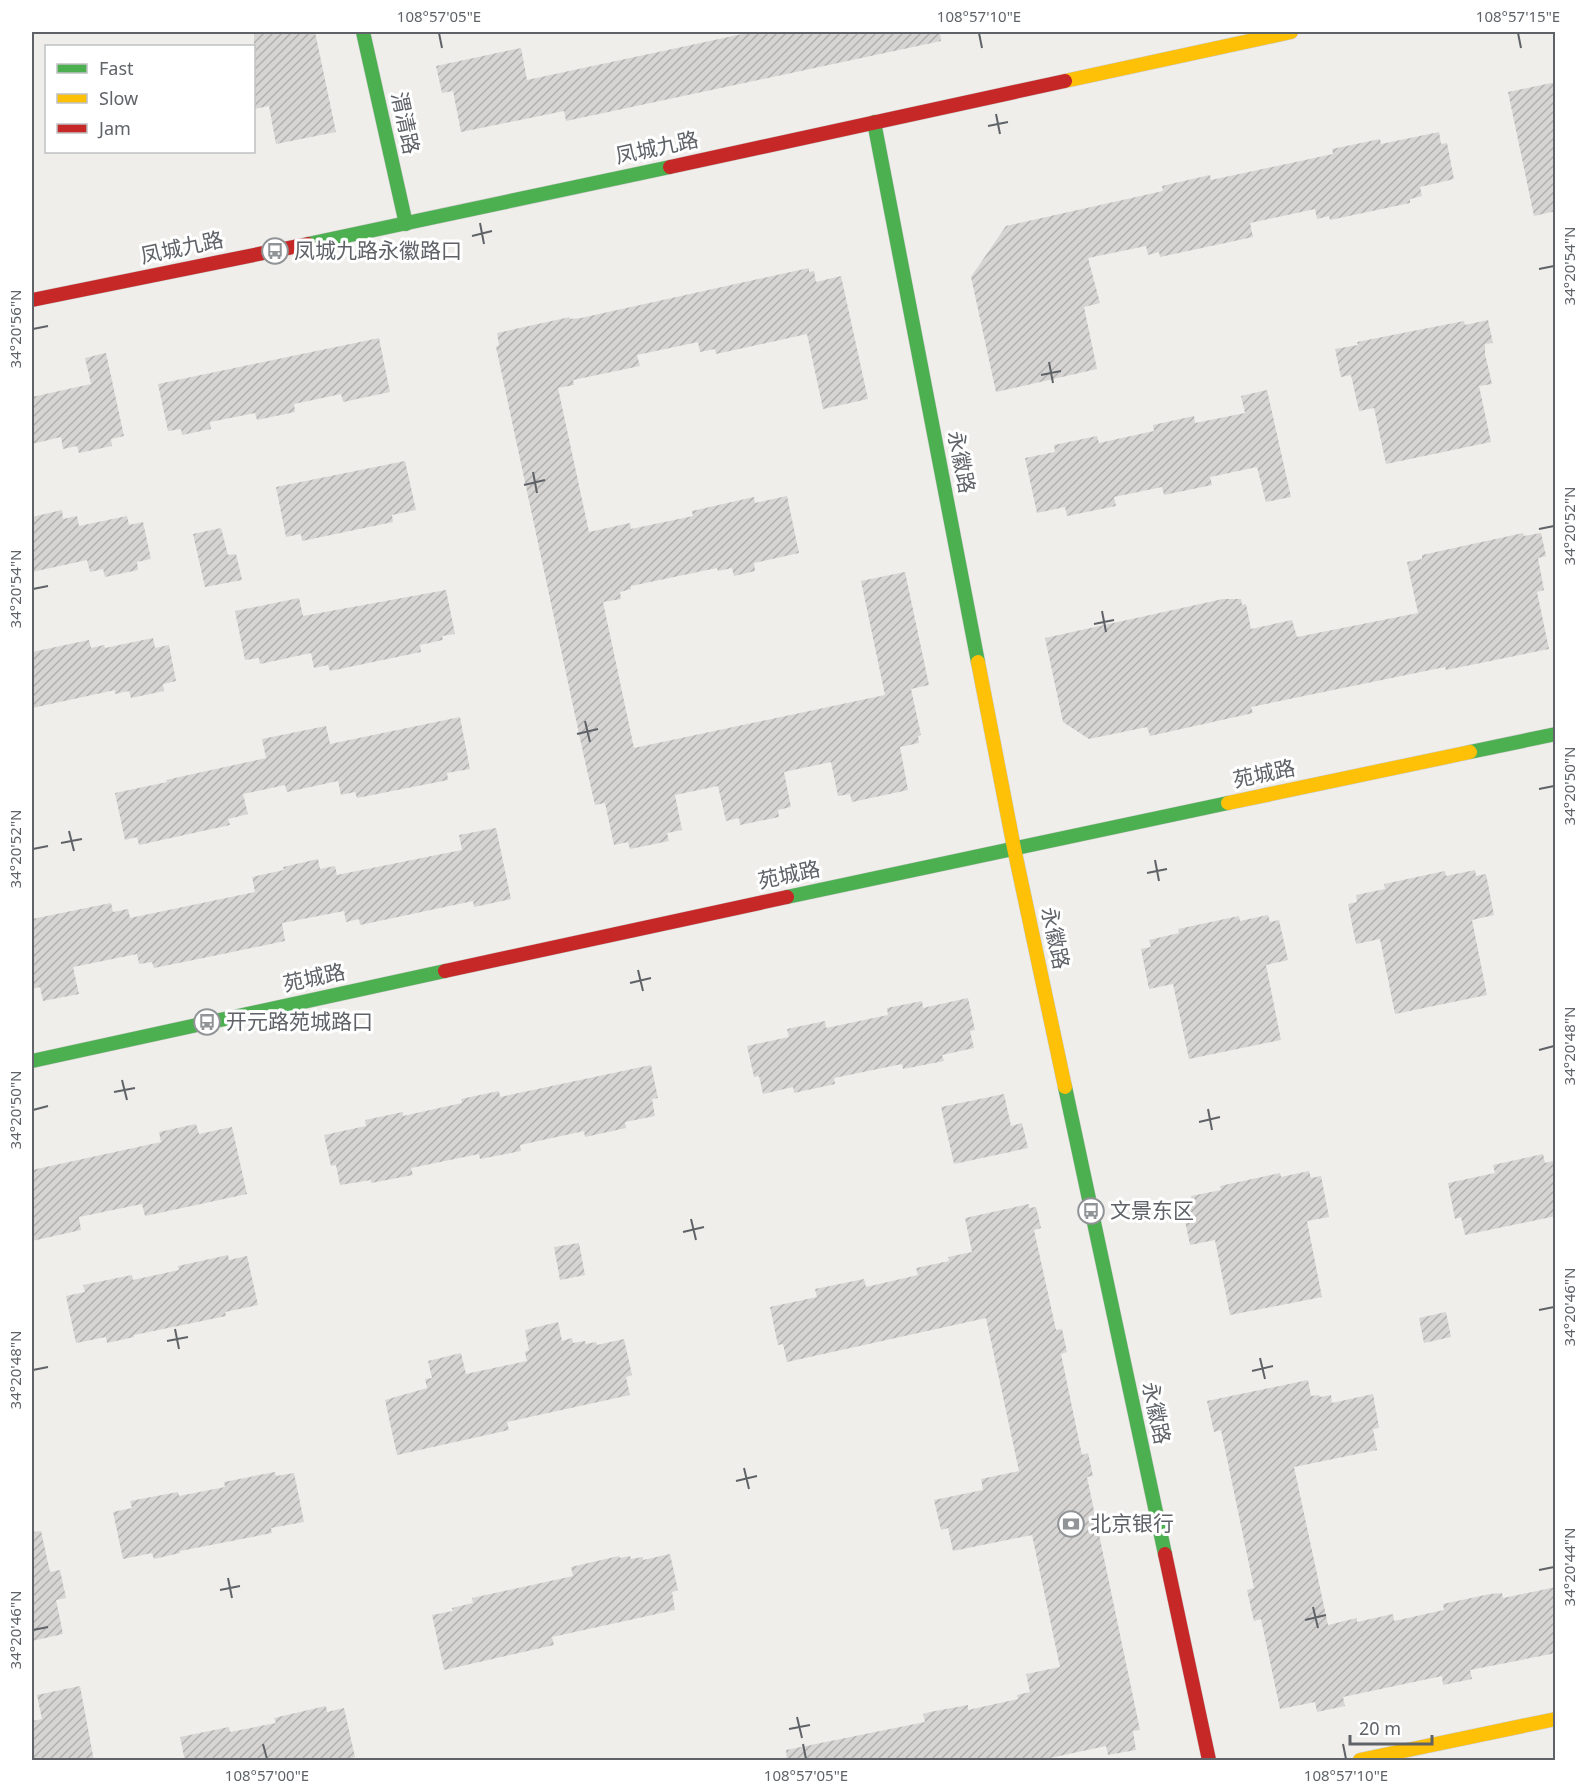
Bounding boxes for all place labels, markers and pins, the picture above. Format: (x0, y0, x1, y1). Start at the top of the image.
bus stop icon: 凤城九路永徽路口 (260, 236, 290, 266)
place label: 凤城九路永徽路口 (294, 236, 462, 264)
bus stop icon: 开元路苑城路口 (192, 1007, 222, 1037)
place label: 开元路苑城路口 (226, 1007, 373, 1035)
bus stop icon: 文景东区 (1076, 1196, 1106, 1226)
place label: 文景东区 (1110, 1196, 1194, 1224)
bank icon: 北京银行 (1056, 1509, 1086, 1539)
place label: 北京银行 (1090, 1509, 1174, 1537)

